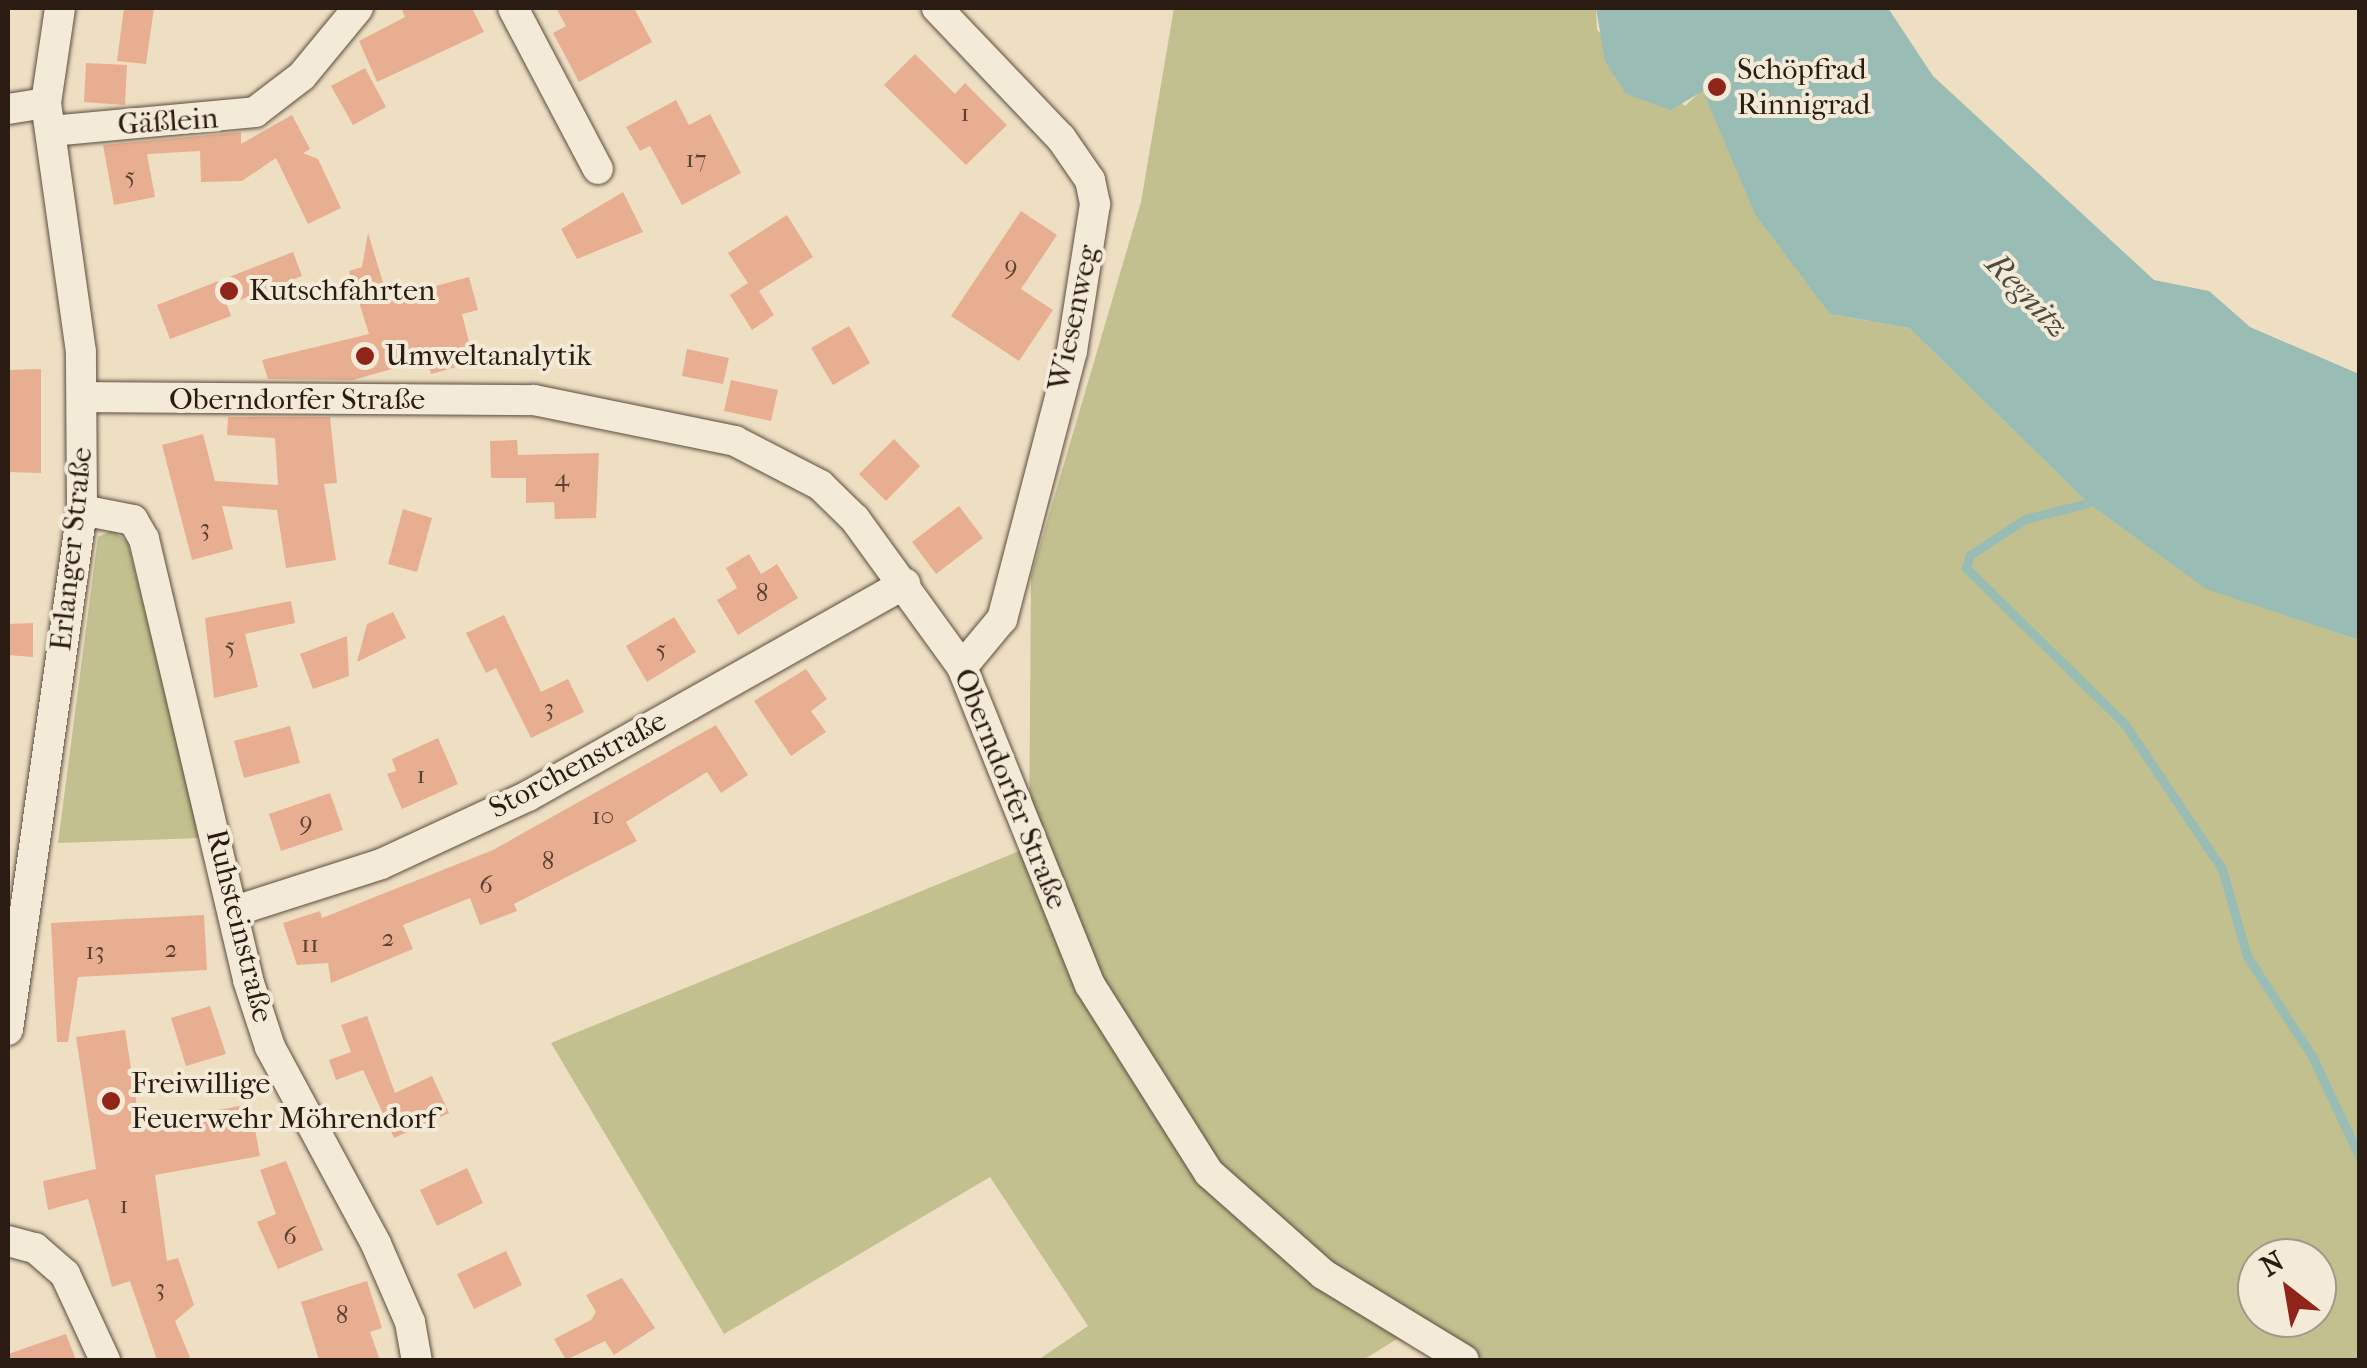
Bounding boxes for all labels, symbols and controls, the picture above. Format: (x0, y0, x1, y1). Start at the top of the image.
place label: Schöpfrad Rinnigrad (1737, 52, 1870, 122)
marker: Schöpfrad Rinnigrad (1706, 76, 1728, 98)
house number: 1 (961, 98, 969, 128)
street label: Gäßlein (117, 101, 219, 143)
house number: 17 (686, 144, 706, 174)
house number: 5 (125, 161, 135, 191)
street label: Wiesenweg (1041, 242, 1107, 394)
water label: Regnitz (1978, 246, 2076, 346)
house number: 9 (1004, 251, 1018, 281)
place label: Kutschfahrten (249, 273, 435, 309)
marker: Kutschfahrten (218, 280, 240, 302)
place label: Umweltanalytik (385, 338, 592, 374)
marker: Umweltanalytik (354, 345, 376, 367)
street label: Oberndorfer Straße (169, 382, 425, 418)
street label: Erlanger Straße (43, 445, 101, 653)
house number: 4 (555, 463, 569, 493)
house number: 3 (200, 513, 210, 543)
house number: 8 (756, 578, 768, 608)
house number: 5 (225, 631, 235, 661)
house number: 5 (656, 634, 666, 664)
street label: Oberndorfer Straße (945, 664, 1075, 914)
house number: 3 (544, 693, 554, 723)
street label: Storchenstraße (483, 703, 673, 827)
house number: 1 (417, 760, 425, 790)
house number: 10 (592, 801, 614, 831)
house number: 9 (299, 807, 313, 837)
street label: Ruhsteinstraße (198, 826, 280, 1026)
house number: 8 (542, 846, 554, 876)
house number: 6 (479, 870, 493, 900)
house number: 2 (382, 923, 394, 953)
house number: 11 (301, 929, 319, 959)
house number: 2 (165, 934, 177, 964)
house number: 13 (85, 936, 105, 966)
place label: Freiwillige Feuerwehr Möhrendorf (131, 1066, 436, 1136)
marker: Freiwillige Feuerwehr Möhrendorf (100, 1090, 122, 1112)
house number: 1 (120, 1190, 128, 1220)
house number: 6 (283, 1221, 297, 1251)
north arrow (2237, 1238, 2337, 1338)
text: N (2255, 1244, 2290, 1283)
house number: 3 (155, 1273, 165, 1303)
house number: 8 (336, 1300, 348, 1330)

